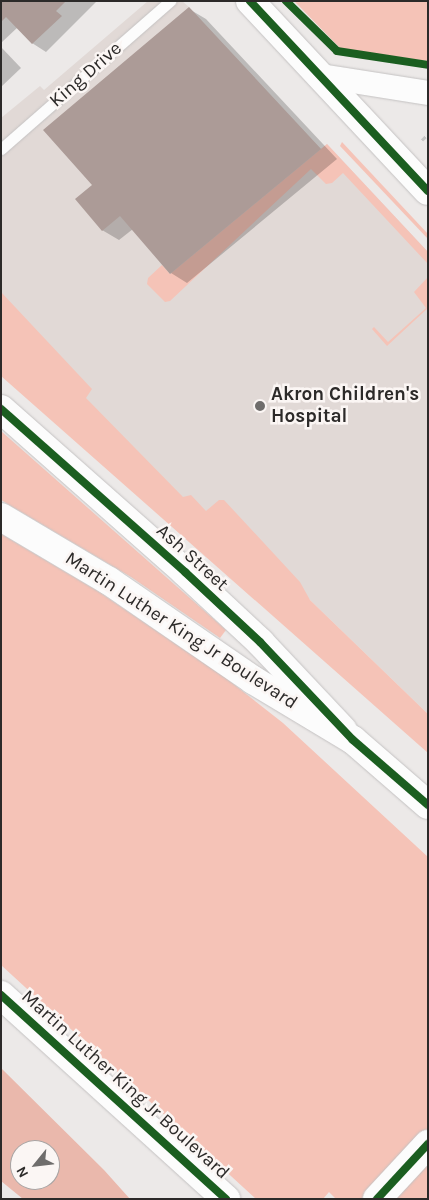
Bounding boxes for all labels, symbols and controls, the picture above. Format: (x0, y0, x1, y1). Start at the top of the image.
street label: King Drive (45, 37, 127, 113)
place label: Akron Children's Hospital (271, 384, 419, 428)
marker: Akron Children's Hospital (253, 399, 267, 413)
street label: Ash Street (151, 520, 233, 596)
street label: Martin Luther King Jr Boulevard (61, 547, 301, 715)
street label: Martin Luther King Jr Boulevard (16, 985, 234, 1185)
north arrow (10, 1140, 60, 1190)
text: N (12, 1164, 32, 1181)

